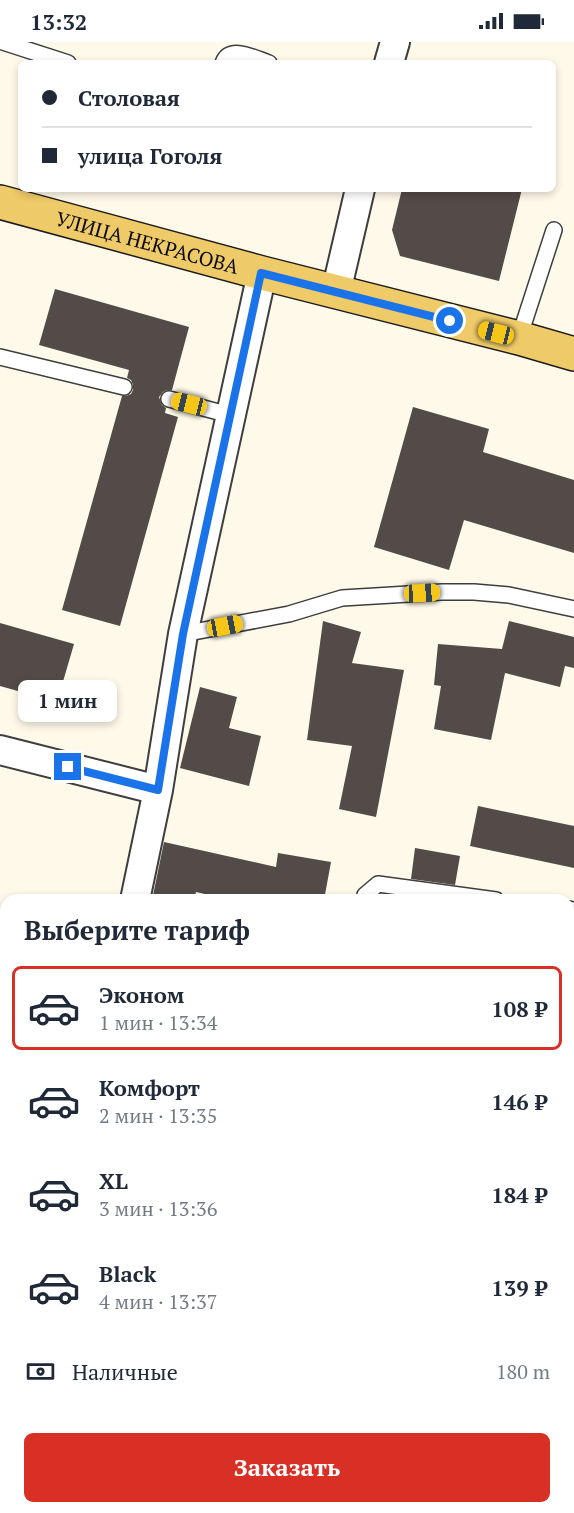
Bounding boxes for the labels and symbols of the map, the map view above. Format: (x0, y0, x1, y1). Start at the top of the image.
street label: УЛИЦА НЕКРАСОВА (53, 204, 243, 280)
route start (436, 307, 463, 334)
car (476, 320, 516, 346)
car (169, 391, 209, 417)
car (404, 583, 440, 603)
car (206, 614, 244, 638)
callout: 1 мин (19, 680, 118, 722)
route end (54, 753, 81, 780)

